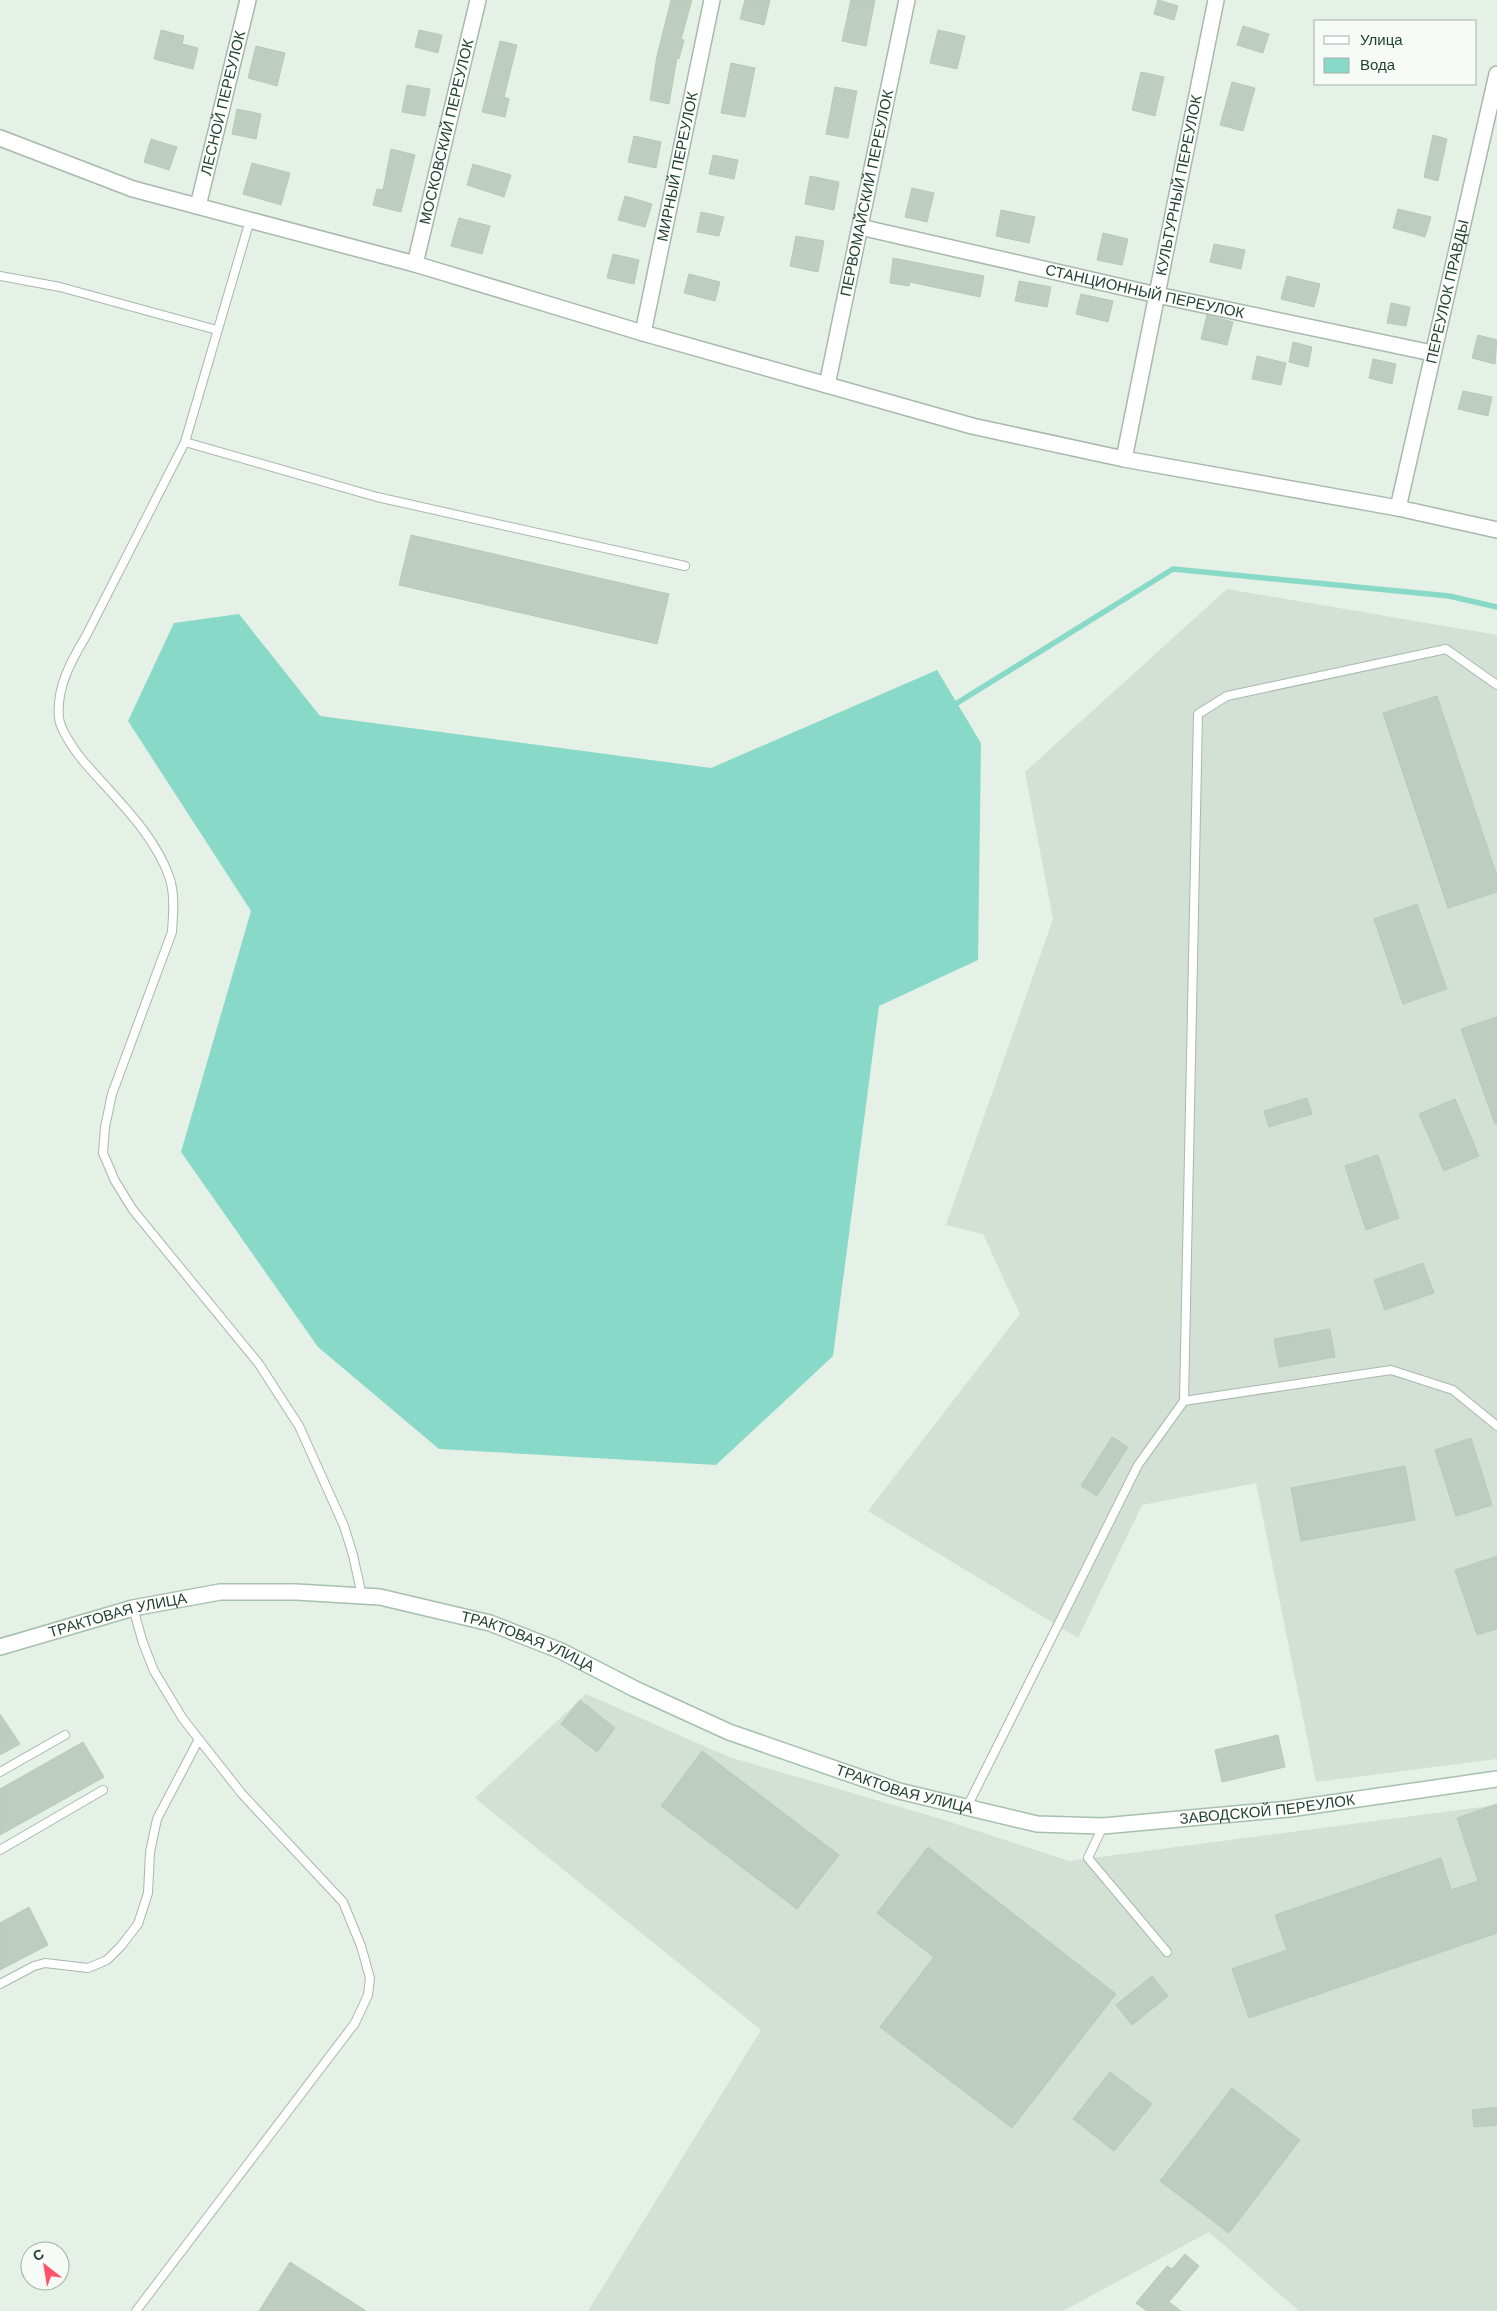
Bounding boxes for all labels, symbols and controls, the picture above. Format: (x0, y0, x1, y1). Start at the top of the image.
legend (1314, 20, 1477, 85)
street label: ЛЕСНОЙ ПЕРЕУЛОК (196, 28, 250, 177)
text: Улица (1360, 30, 1403, 50)
street label: МОСКОВСКИЙ ПЕРЕУЛОК (415, 37, 478, 226)
text: Вода (1360, 55, 1396, 75)
street label: ПЕРВОМАЙСКИЙ ПЕРЕУЛОК (836, 88, 898, 298)
street label: МИРНЫЙ ПЕРЕУЛОК (652, 90, 703, 243)
street label: КУЛЬТУРНЫЙ ПЕРЕУЛОК (1151, 93, 1207, 278)
street label: ПЕРЕУЛОК ПРАВДЫ (1421, 218, 1473, 365)
street label: СТАНЦИОННЫЙ ПЕРЕУЛОК (1043, 260, 1246, 323)
street label: ТРАКТОВАЯ УЛИЦА (46, 1588, 188, 1642)
street label: ТРАКТОВАЯ УЛИЦА (459, 1607, 598, 1677)
street label: ТРАКТОВАЯ УЛИЦА (833, 1760, 975, 1818)
street label: ЗАВОДСКОЙ ПЕРЕУЛОК (1179, 1790, 1356, 1829)
north arrow (20, 2241, 70, 2291)
text: С (29, 2245, 47, 2265)

